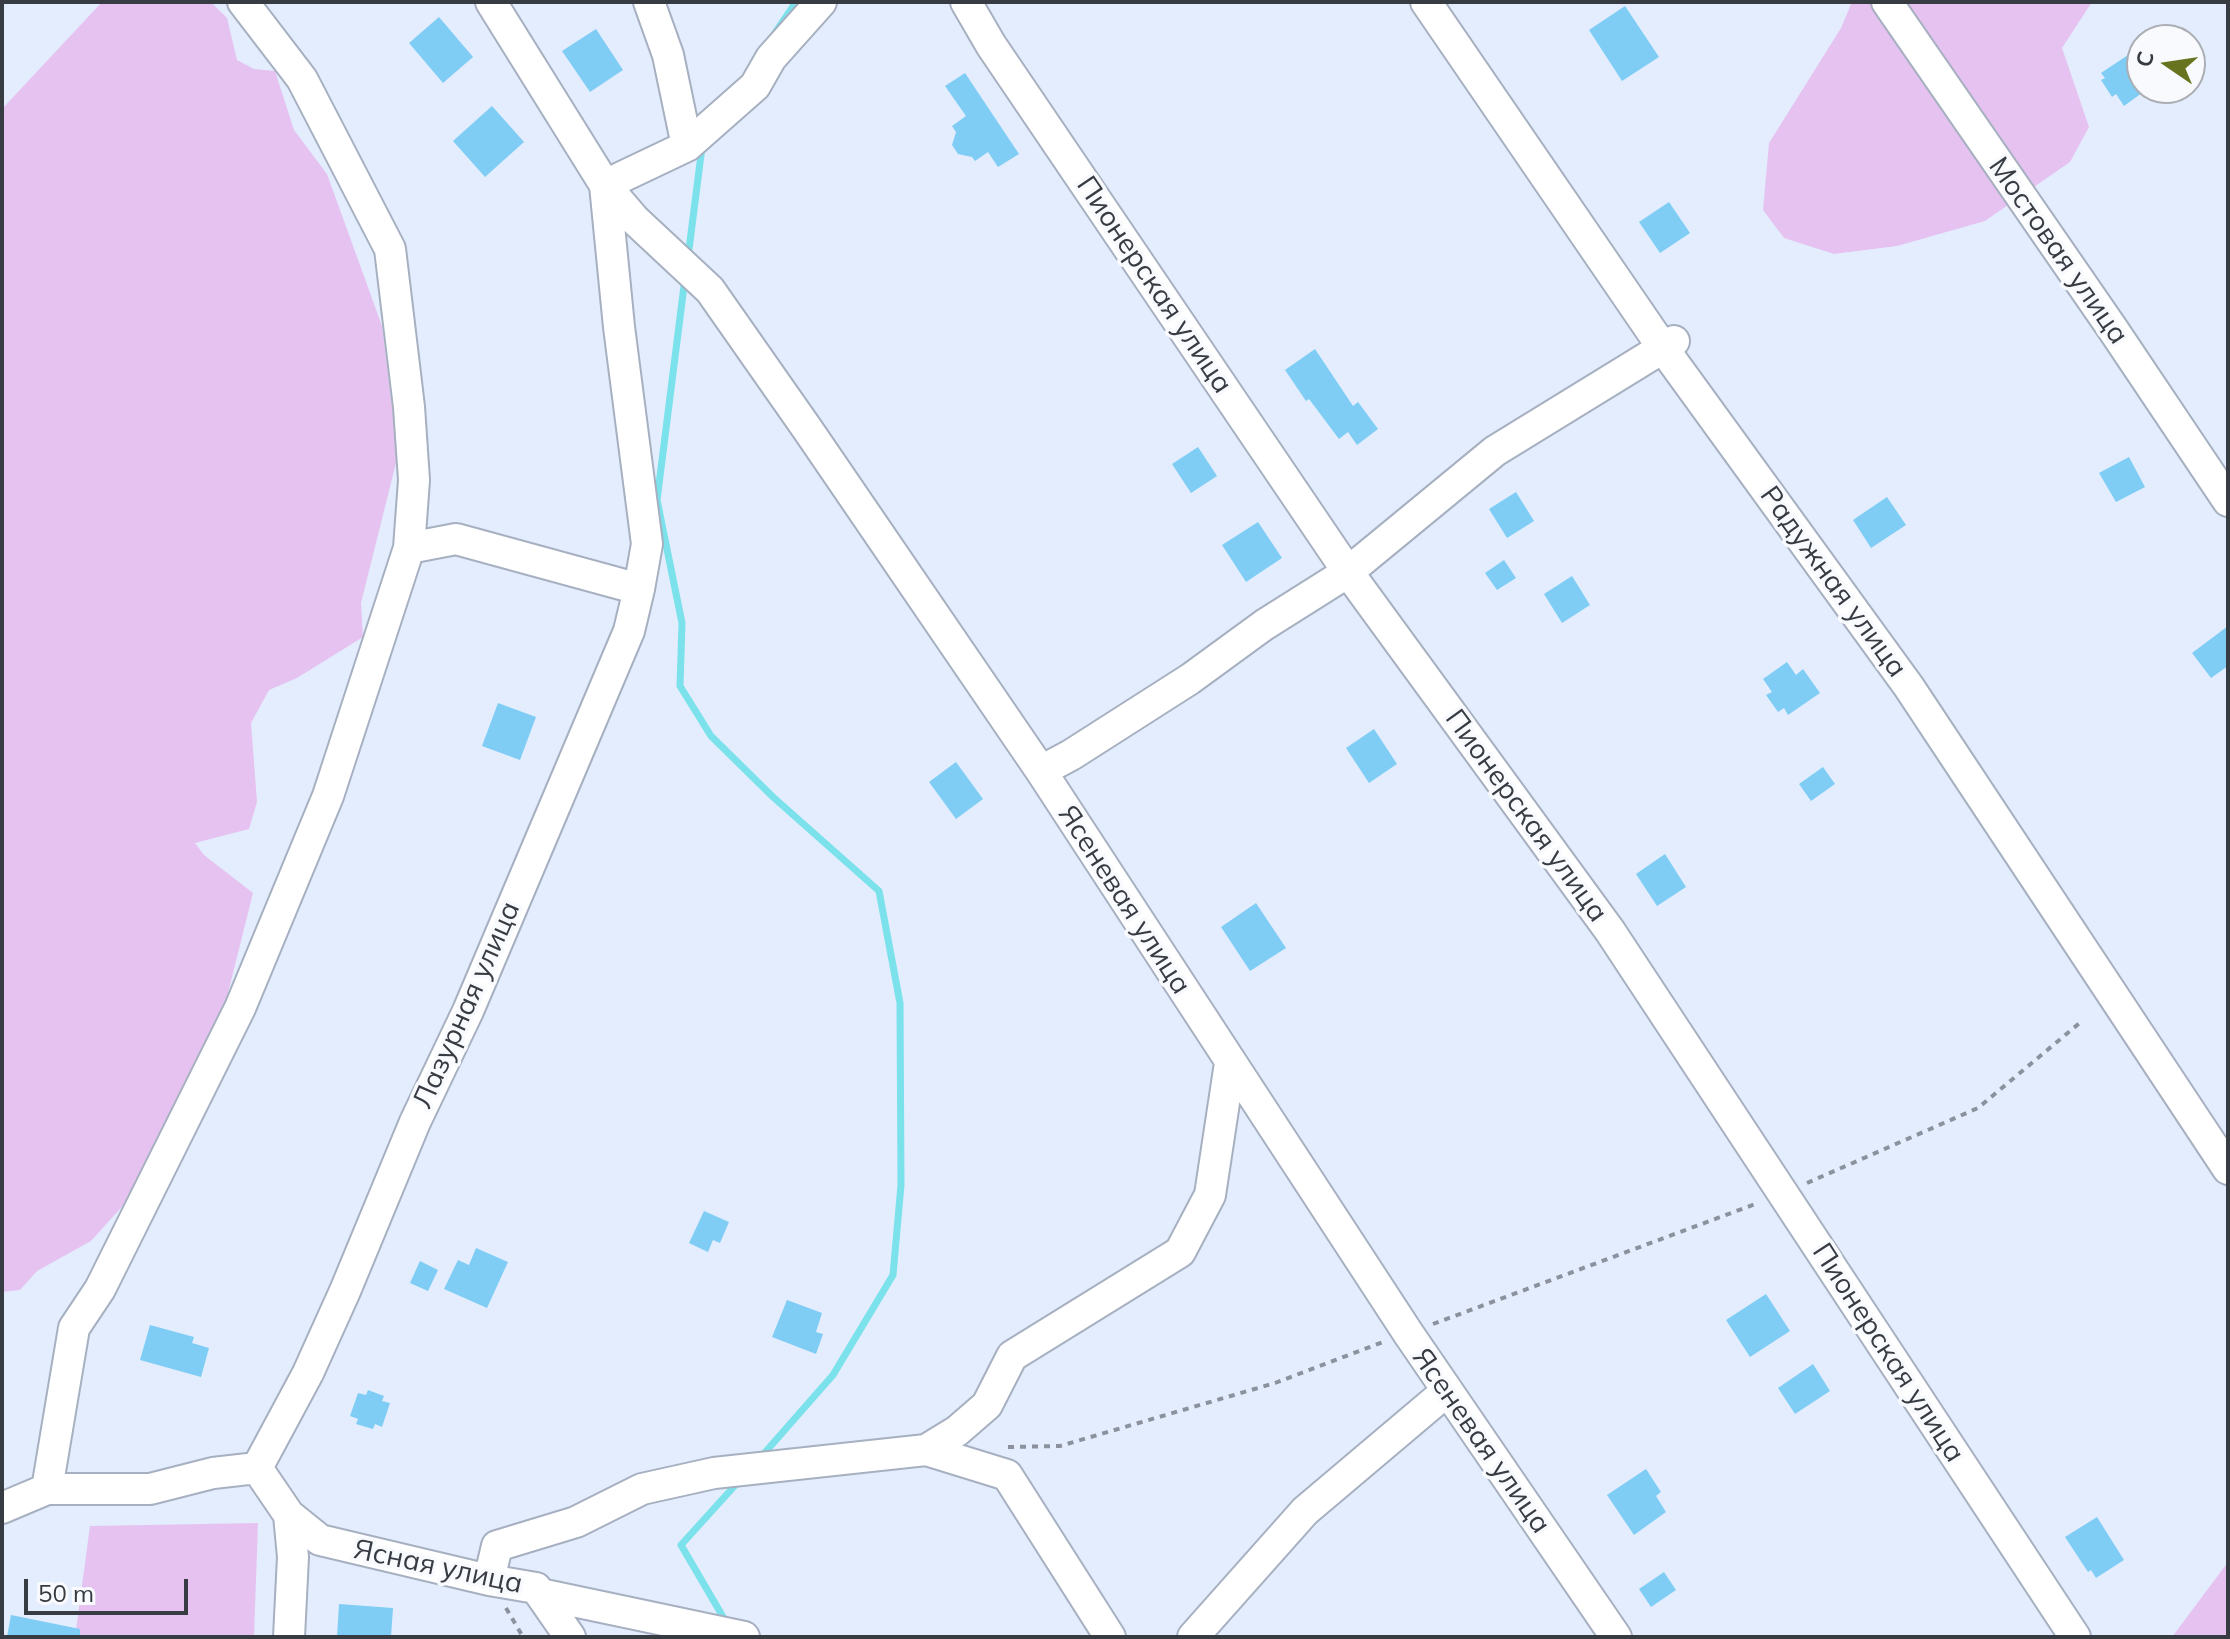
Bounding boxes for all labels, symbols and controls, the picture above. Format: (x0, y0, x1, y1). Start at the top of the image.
north arrow (2126, 24, 2206, 104)
text: С (2129, 49, 2160, 70)
street label: Мостовая улица (1981, 151, 2135, 351)
street label: Пионерская улица (1069, 170, 1239, 400)
street label: Радужная улица (1752, 480, 1914, 684)
street label: Пионерская улица (1438, 703, 1614, 929)
street label: Ясеневая улица (1051, 799, 1197, 1001)
street label: Лазурная улица (406, 896, 528, 1114)
street label: Пионерская улица (1805, 1237, 1971, 1469)
street label: Ясеневая улица (1405, 1342, 1557, 1540)
street label: Ясная улица (351, 1533, 525, 1601)
scale bar (28, 1563, 192, 1613)
text: 50 m (38, 1578, 94, 1608)

